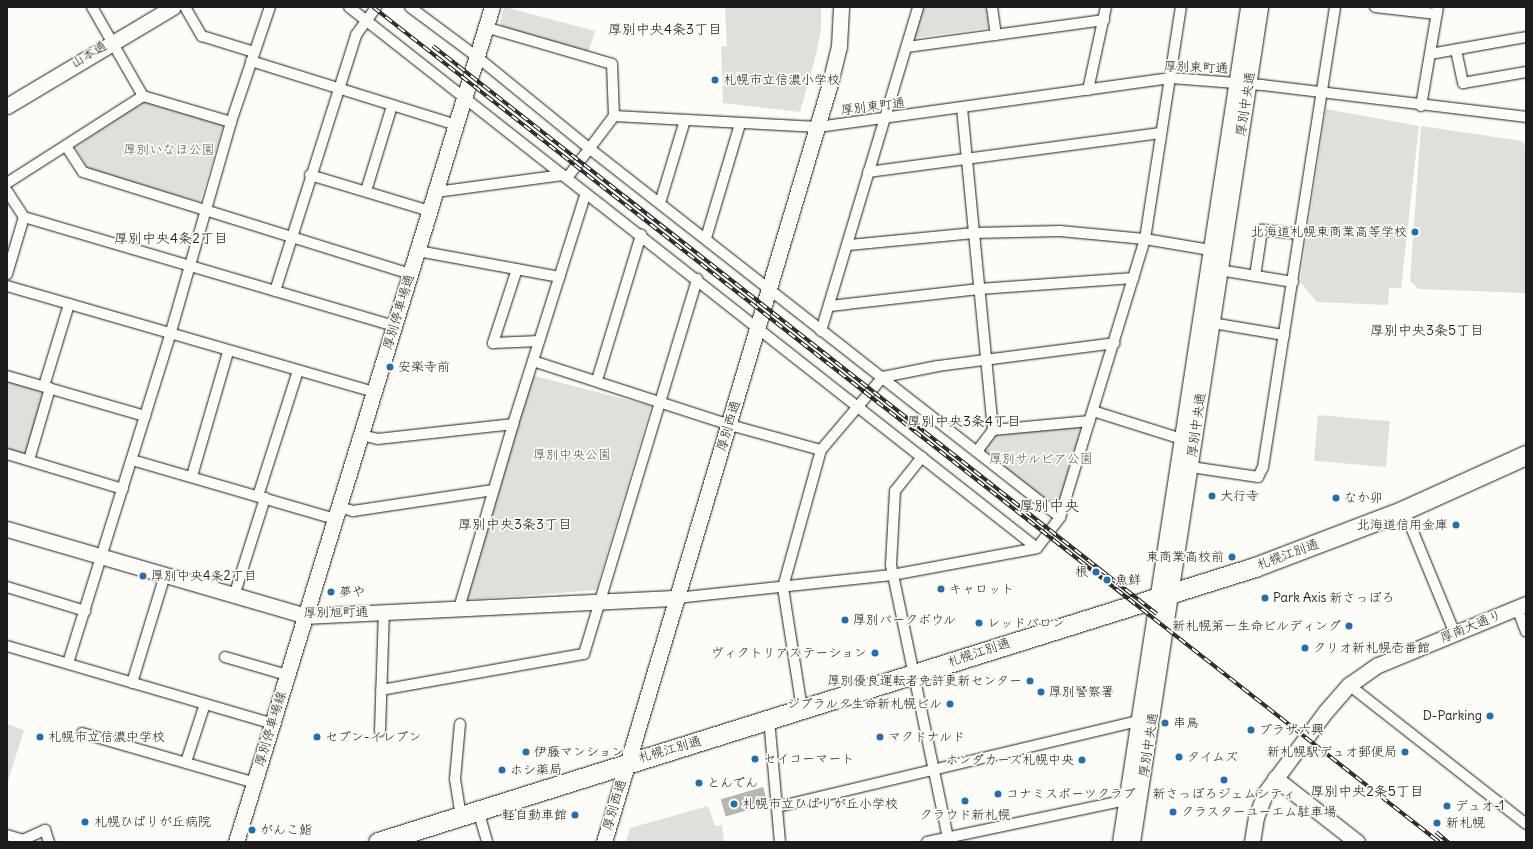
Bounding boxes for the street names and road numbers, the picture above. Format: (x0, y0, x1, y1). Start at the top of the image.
street label: 山本通 (68, 38, 110, 72)
street label: 厚別東町通 (1163, 59, 1229, 77)
street label: 厚別中央通 (1233, 71, 1259, 137)
street label: 厚別東町通 (840, 95, 906, 119)
street label: 厚別停車場通 (380, 272, 418, 352)
street label: 厚別中央通 (1185, 392, 1209, 458)
street label: 厚別西通 (714, 399, 744, 453)
street label: 札幌江別通 (1255, 537, 1321, 573)
street label: 厚別旭町通 (303, 605, 369, 621)
street label: 厚南大通り (1438, 608, 1504, 646)
street label: 札幌江別通 (946, 636, 1012, 670)
street label: 厚別停車場線 (252, 689, 290, 769)
street label: 厚別中央通 (1136, 712, 1162, 778)
street label: 札幌江別通 (637, 734, 703, 766)
street label: 厚別西通 (600, 778, 630, 832)

